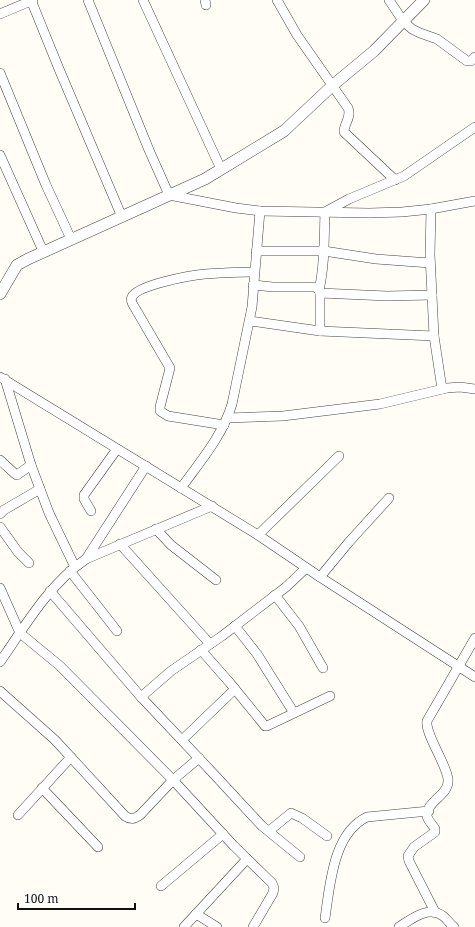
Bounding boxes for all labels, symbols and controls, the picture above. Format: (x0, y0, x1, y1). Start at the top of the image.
scale bar (18, 885, 135, 911)
text: 100 m (24, 890, 59, 907)

